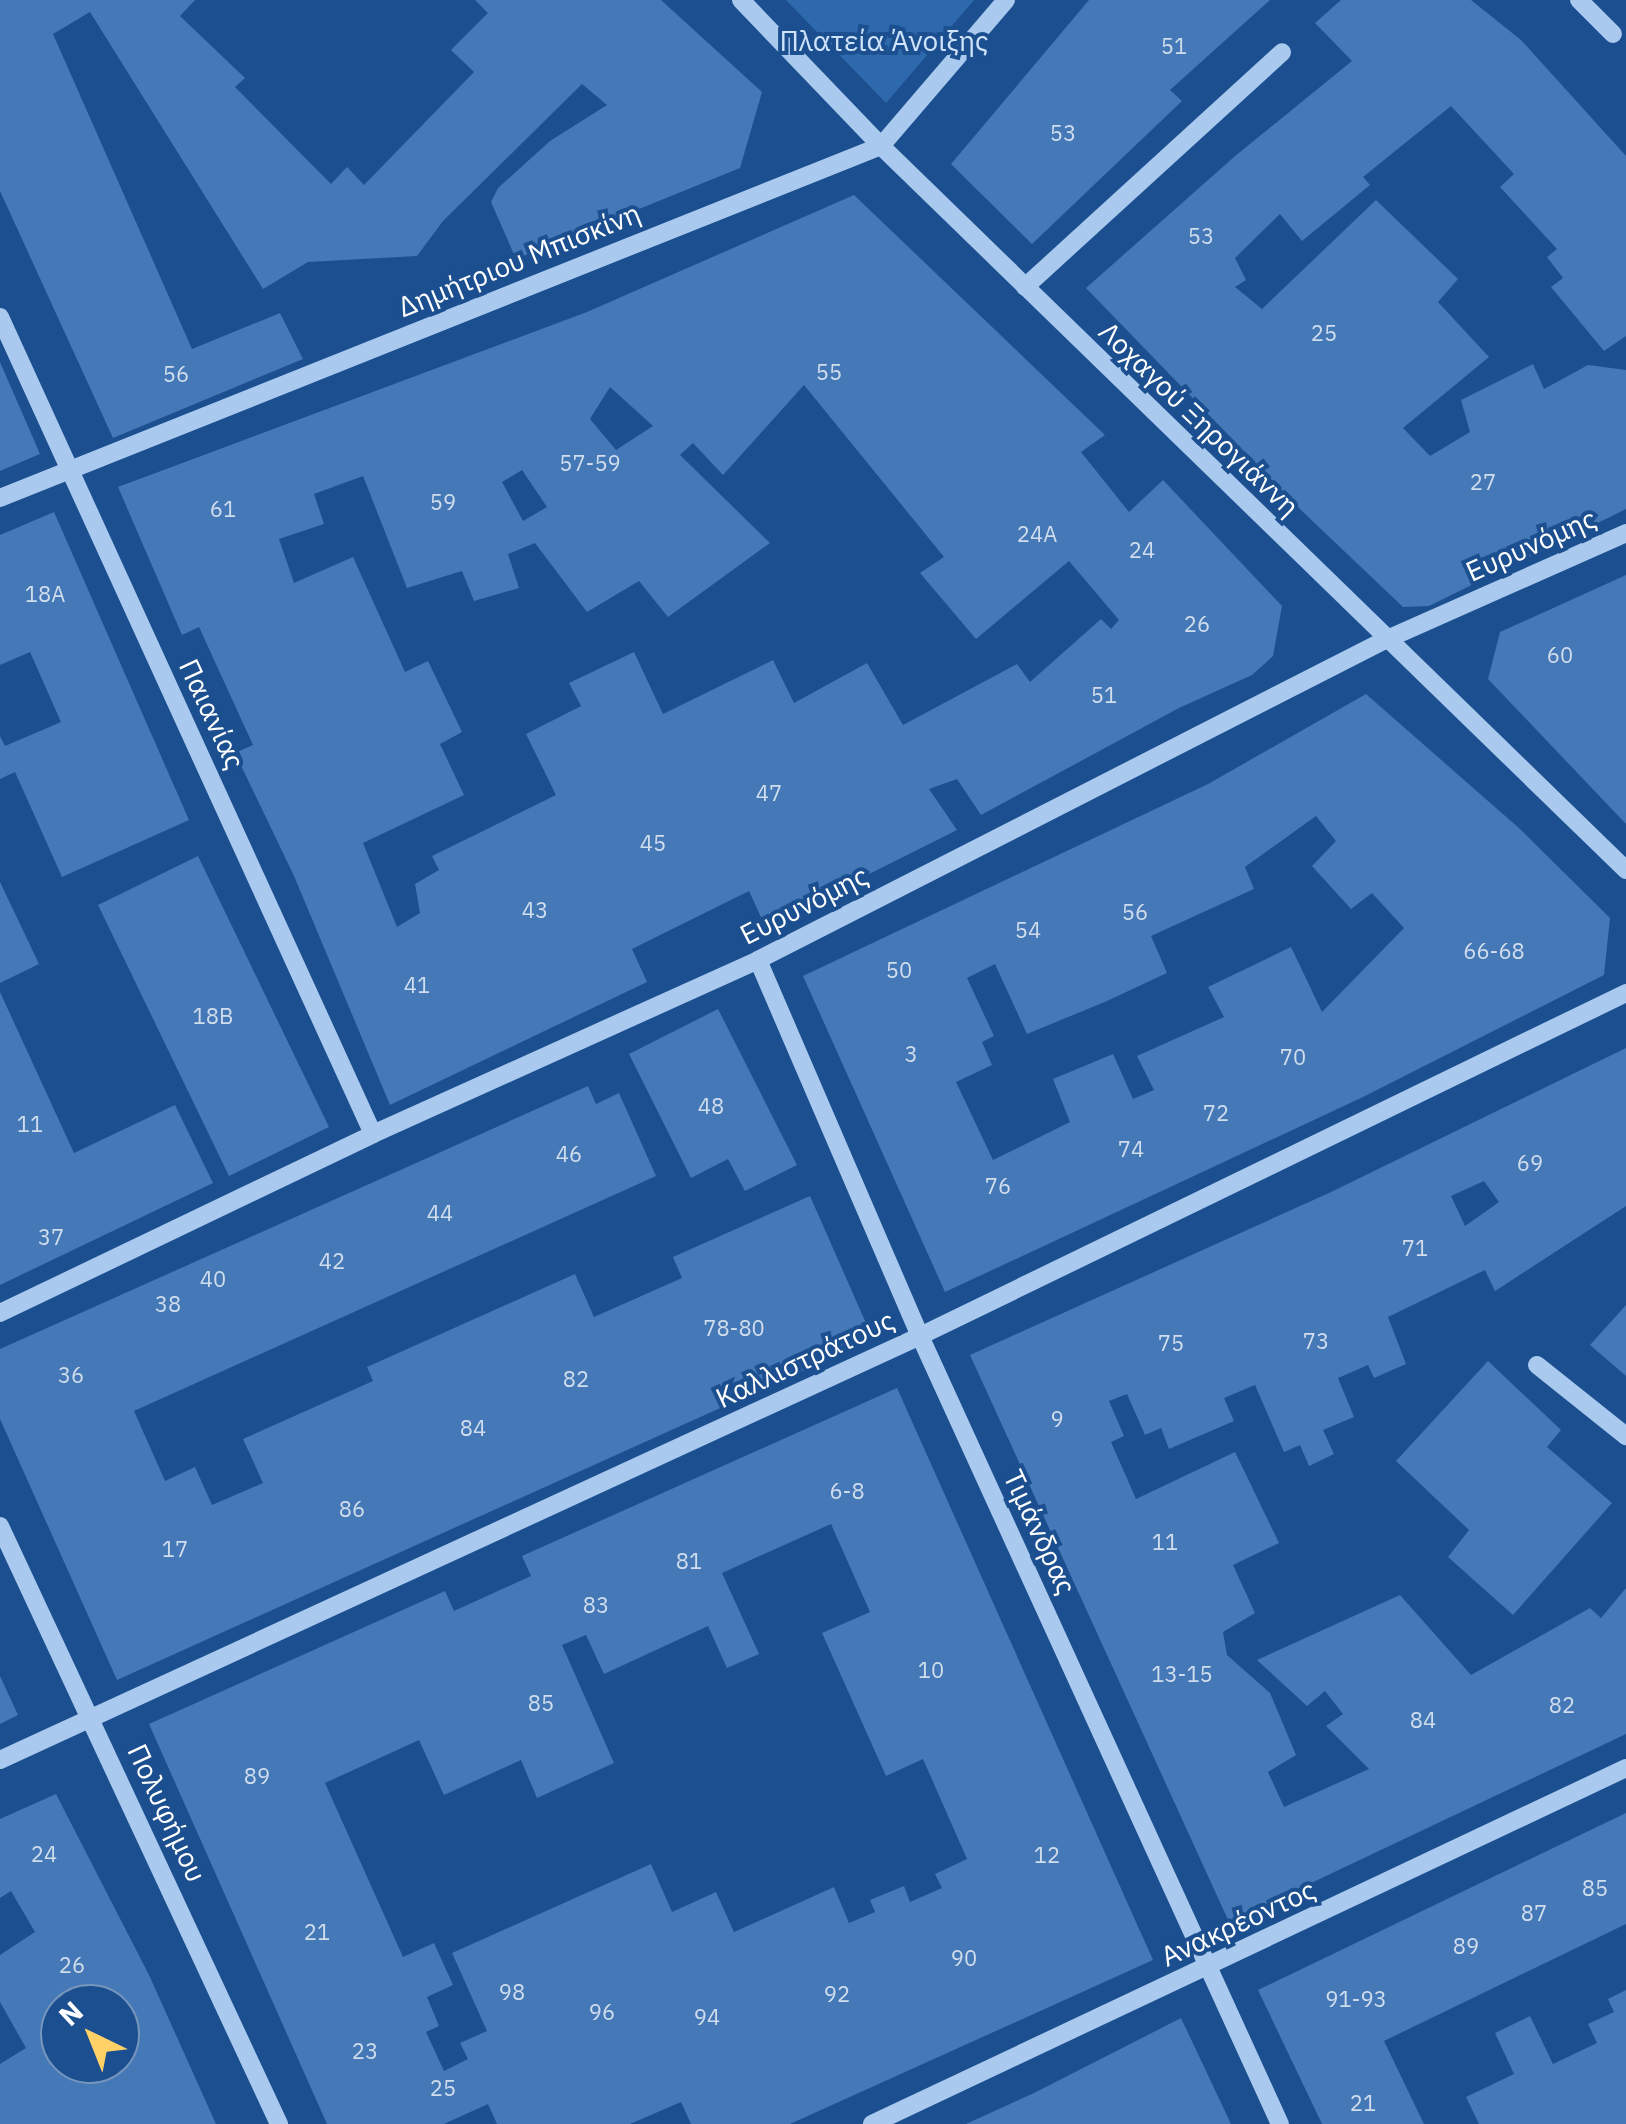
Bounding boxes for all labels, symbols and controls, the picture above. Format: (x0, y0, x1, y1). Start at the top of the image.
park label: Πλατεία Άνοιξης (779, 24, 989, 58)
house number: 51 (1161, 33, 1187, 59)
house number: 53 (1050, 120, 1076, 146)
street label: Δημήτριου Μπισκίνη (393, 196, 645, 324)
house number: 53 (1188, 223, 1214, 249)
street label: Λοχαγού Ξηρογιάννη (1092, 315, 1306, 523)
house number: 25 (1311, 320, 1337, 346)
house number: 55 (816, 359, 842, 385)
house number: 56 (163, 361, 189, 387)
house number: 57-59 (559, 450, 621, 476)
house number: 27 (1470, 469, 1496, 495)
house number: 59 (430, 489, 456, 515)
house number: 61 (210, 496, 236, 522)
street label: Ευρυνόμης (1461, 501, 1601, 589)
house number: 24A (1017, 521, 1057, 547)
house number: 24 (1129, 537, 1155, 563)
house number: 18Α (25, 581, 65, 607)
house number: 26 (1184, 611, 1210, 637)
house number: 60 (1547, 642, 1573, 668)
street label: Παιανίας (172, 654, 252, 774)
house number: 51 (1091, 682, 1117, 708)
house number: 47 (756, 780, 782, 806)
house number: 45 (640, 830, 666, 856)
street label: Ευρυνόμης (734, 858, 874, 952)
house number: 43 (522, 897, 548, 923)
house number: 56 (1122, 899, 1148, 925)
house number: 54 (1015, 917, 1041, 943)
house number: 66-68 (1463, 938, 1525, 964)
house number: 50 (886, 957, 912, 983)
house number: 41 (404, 972, 430, 998)
house number: 18Β (193, 1003, 233, 1029)
house number: 3 (904, 1041, 918, 1067)
house number: 70 (1280, 1044, 1306, 1070)
house number: 48 (698, 1093, 724, 1119)
house number: 72 (1203, 1100, 1229, 1126)
house number: 11 (17, 1111, 43, 1137)
house number: 74 (1118, 1136, 1144, 1162)
house number: 46 (556, 1141, 582, 1167)
house number: 69 (1517, 1150, 1543, 1176)
house number: 76 (985, 1173, 1011, 1199)
house number: 44 (427, 1200, 453, 1226)
house number: 37 (38, 1224, 64, 1250)
house number: 71 (1402, 1235, 1428, 1261)
house number: 42 (319, 1248, 345, 1274)
house number: 40 (200, 1266, 226, 1292)
house number: 38 (155, 1291, 181, 1317)
street label: Καλλιστράτους (710, 1303, 900, 1415)
house number: 78-80 (703, 1315, 765, 1341)
house number: 73 (1303, 1328, 1329, 1354)
house number: 75 (1158, 1330, 1184, 1356)
house number: 36 (58, 1362, 84, 1388)
house number: 82 (563, 1366, 589, 1392)
house number: 9 (1050, 1406, 1064, 1432)
house number: 84 (460, 1415, 486, 1441)
street label: Τιμάνδρας (997, 1464, 1083, 1600)
house number: 6-8 (829, 1478, 865, 1504)
house number: 86 (339, 1496, 365, 1522)
house number: 11 (1152, 1529, 1178, 1555)
house number: 17 (162, 1536, 188, 1562)
house number: 81 (676, 1548, 702, 1574)
house number: 83 (583, 1592, 609, 1618)
house number: 10 (918, 1657, 944, 1683)
house number: 13-15 (1151, 1661, 1213, 1687)
house number: 85 (528, 1690, 554, 1716)
house number: 82 (1549, 1692, 1575, 1718)
house number: 84 (1410, 1707, 1436, 1733)
street label: Πολυφήμου (120, 1739, 214, 1887)
house number: 89 (244, 1763, 270, 1789)
house number: 24 (31, 1841, 57, 1867)
house number: 12 (1034, 1842, 1060, 1868)
street label: Ανακρέοντος (1155, 1873, 1321, 1973)
house number: 85 (1582, 1875, 1608, 1901)
house number: 87 (1521, 1900, 1547, 1926)
house number: 21 (304, 1919, 330, 1945)
house number: 89 (1453, 1933, 1479, 1959)
house number: 90 (951, 1945, 977, 1971)
house number: 26 (59, 1952, 85, 1978)
house number: 98 (499, 1979, 525, 2005)
house number: 92 (824, 1981, 850, 2007)
north arrow (40, 1984, 140, 2084)
house number: 91-93 (1325, 1986, 1387, 2012)
text: N (51, 1993, 91, 2034)
house number: 96 (589, 1999, 615, 2025)
house number: 94 (694, 2004, 720, 2030)
house number: 23 (352, 2038, 378, 2064)
house number: 25 (430, 2075, 456, 2101)
house number: 21 (1350, 2090, 1376, 2116)

